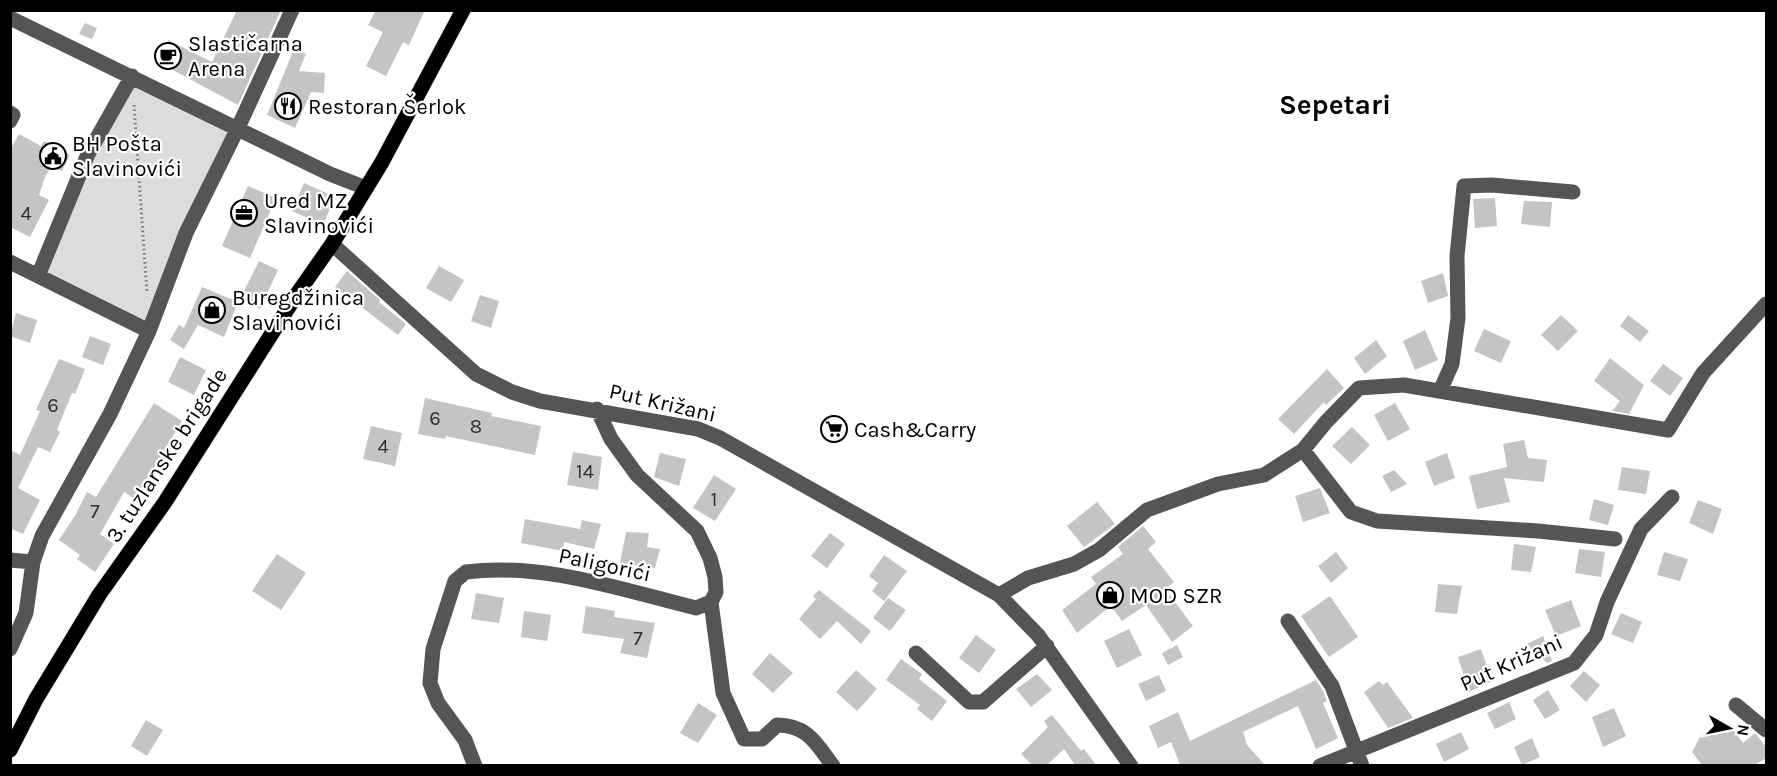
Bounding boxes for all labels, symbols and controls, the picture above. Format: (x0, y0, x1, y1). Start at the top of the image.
place label: Slastičarna Arena (188, 31, 303, 82)
cafe icon: Slastičarna Arena (153, 41, 183, 71)
district label: Sepetari (1279, 88, 1391, 121)
restaurant icon: Restoran Šerlok (273, 91, 303, 121)
place label: Restoran Šerlok (308, 93, 466, 120)
place label: BH Pošta Slavinovići (72, 131, 182, 182)
public building icon: BH Pošta Slavinovići (38, 141, 68, 171)
place label: Ured MZ Slavinovići (264, 188, 374, 239)
office icon: Ured MZ Slavinovići (229, 198, 259, 228)
house number: 4 (20, 202, 32, 225)
place label: Buregdžinica Slavinovići (232, 285, 364, 336)
shop icon: Buregdžinica Slavinovići (197, 295, 227, 325)
street label: 3. tuzlanske brigade (101, 364, 233, 548)
street label: Put Križani (607, 378, 719, 428)
house number: 6 (47, 394, 59, 417)
house number: 6 (429, 407, 441, 430)
supermarket icon: Cash&Carry (819, 414, 849, 444)
house number: 8 (470, 415, 482, 438)
place label: Cash&Carry (854, 417, 976, 443)
house number: 4 (377, 435, 389, 458)
house number: 14 (576, 460, 594, 483)
house number: 1 (711, 488, 717, 511)
house number: 7 (90, 500, 100, 523)
street label: Paligorići (556, 543, 653, 587)
shop icon: MOD SZR (1095, 580, 1125, 610)
place label: MOD SZR (1130, 583, 1222, 609)
house number: 7 (633, 627, 643, 650)
street label: Put Križani (1456, 629, 1567, 697)
north arrow (1699, 698, 1759, 758)
text: N (1733, 723, 1754, 737)

